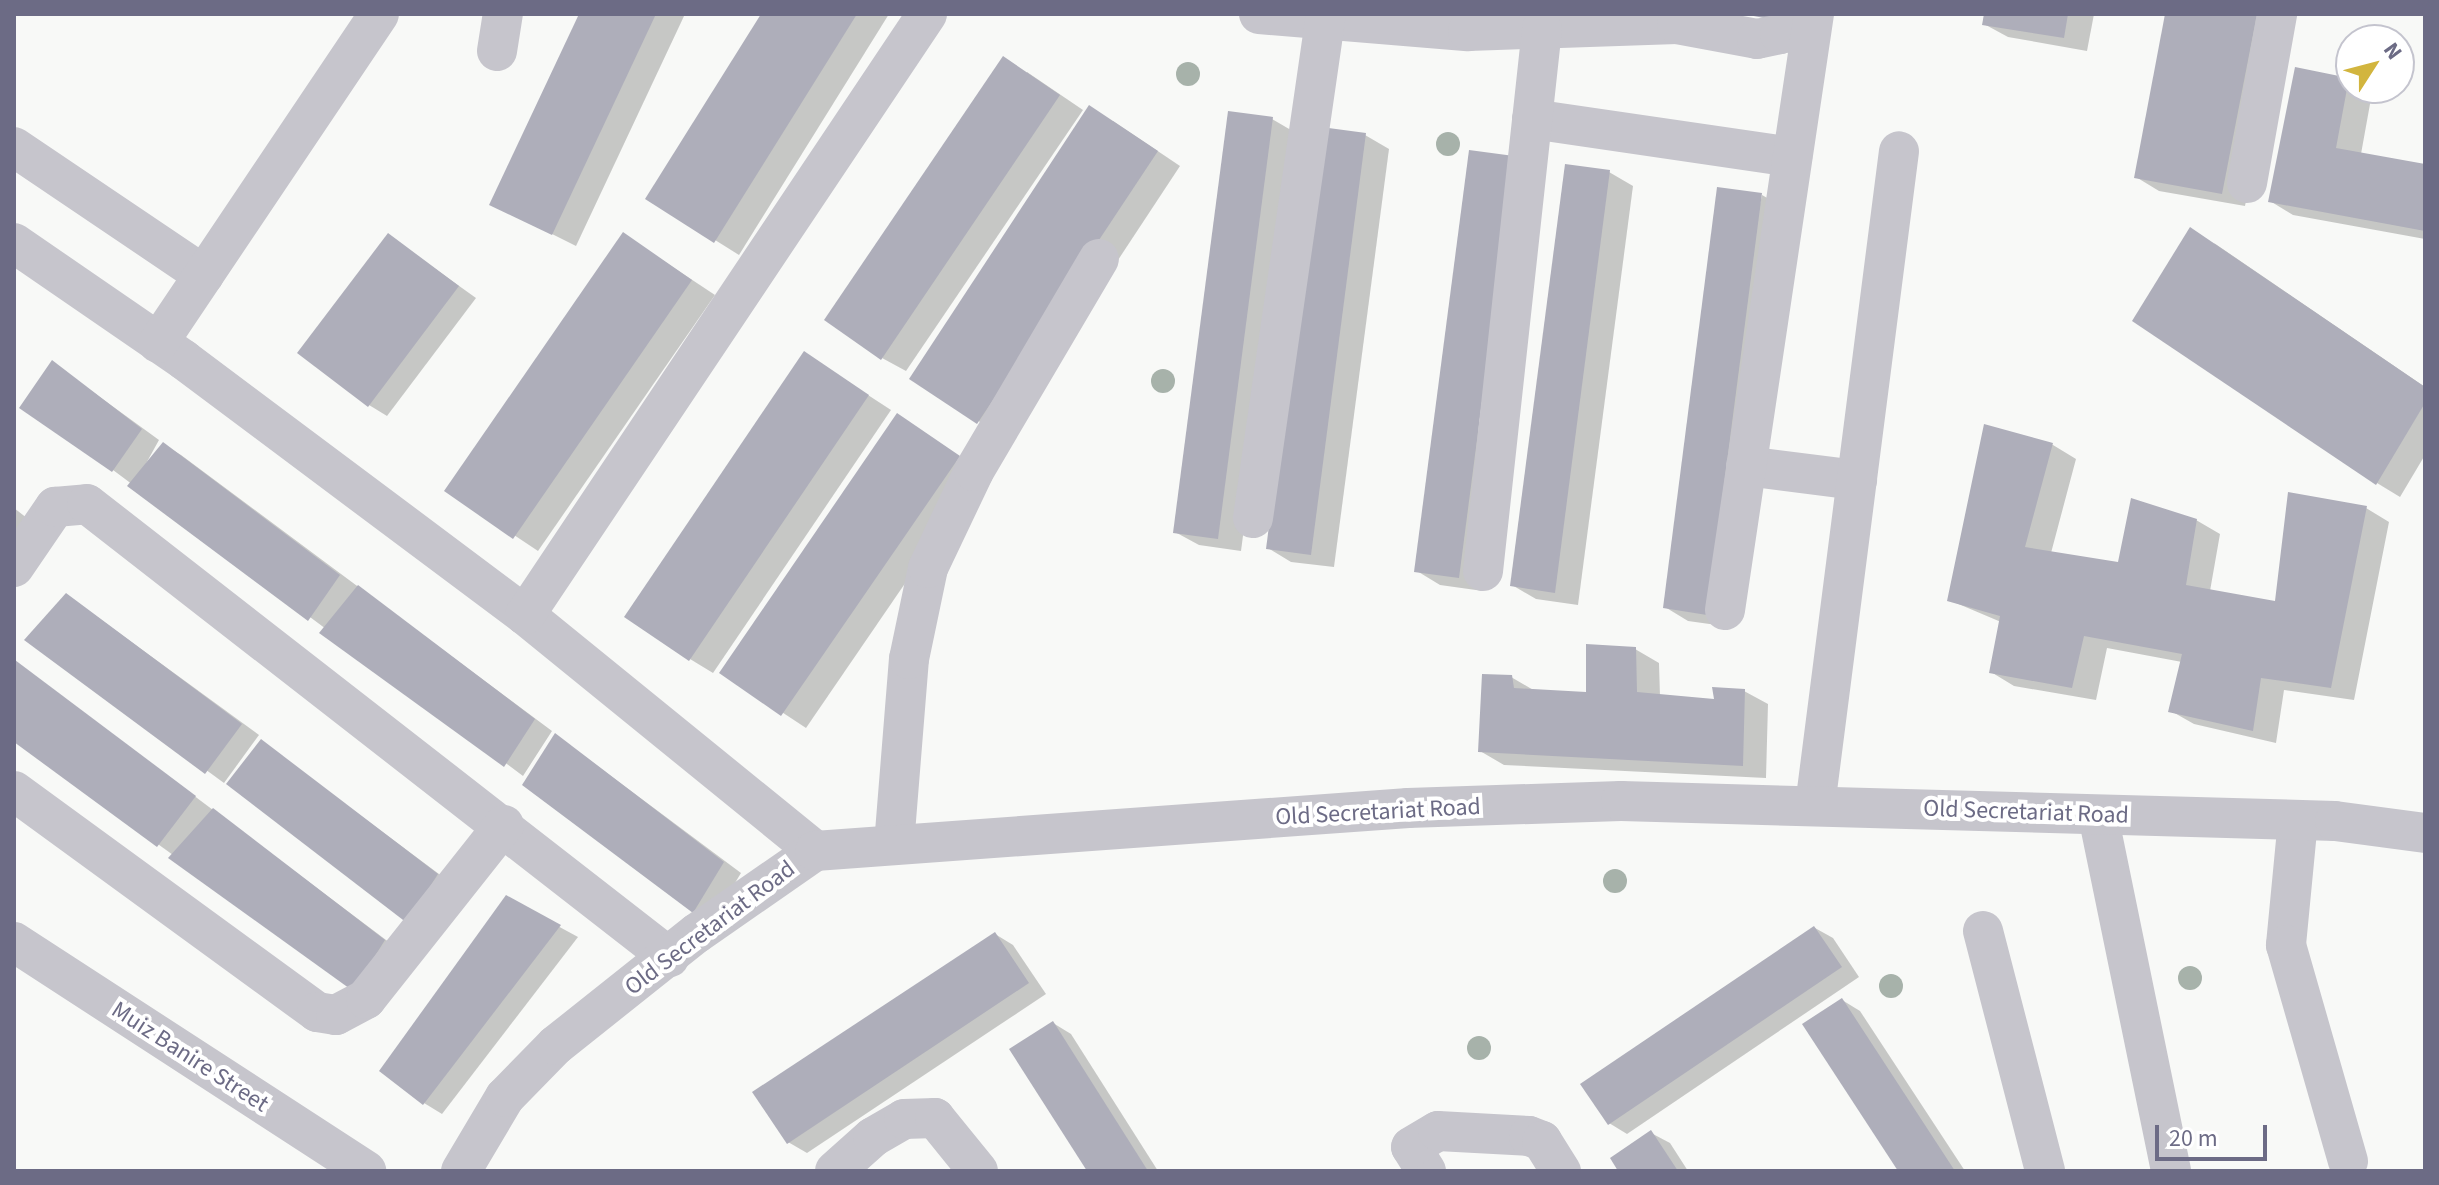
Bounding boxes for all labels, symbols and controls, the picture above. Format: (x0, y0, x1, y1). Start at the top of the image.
north arrow (2335, 24, 2415, 104)
text: N (2376, 36, 2410, 66)
street label: Old Secretariat Road (1275, 792, 1481, 832)
street label: Old Secretariat Road (1923, 794, 2129, 830)
street label: Old Secretariat Road (619, 855, 801, 1001)
street label: Muiz Banire Street (106, 995, 274, 1119)
scale bar (2159, 1109, 2271, 1159)
text: 20 m (2169, 1121, 2218, 1156)

